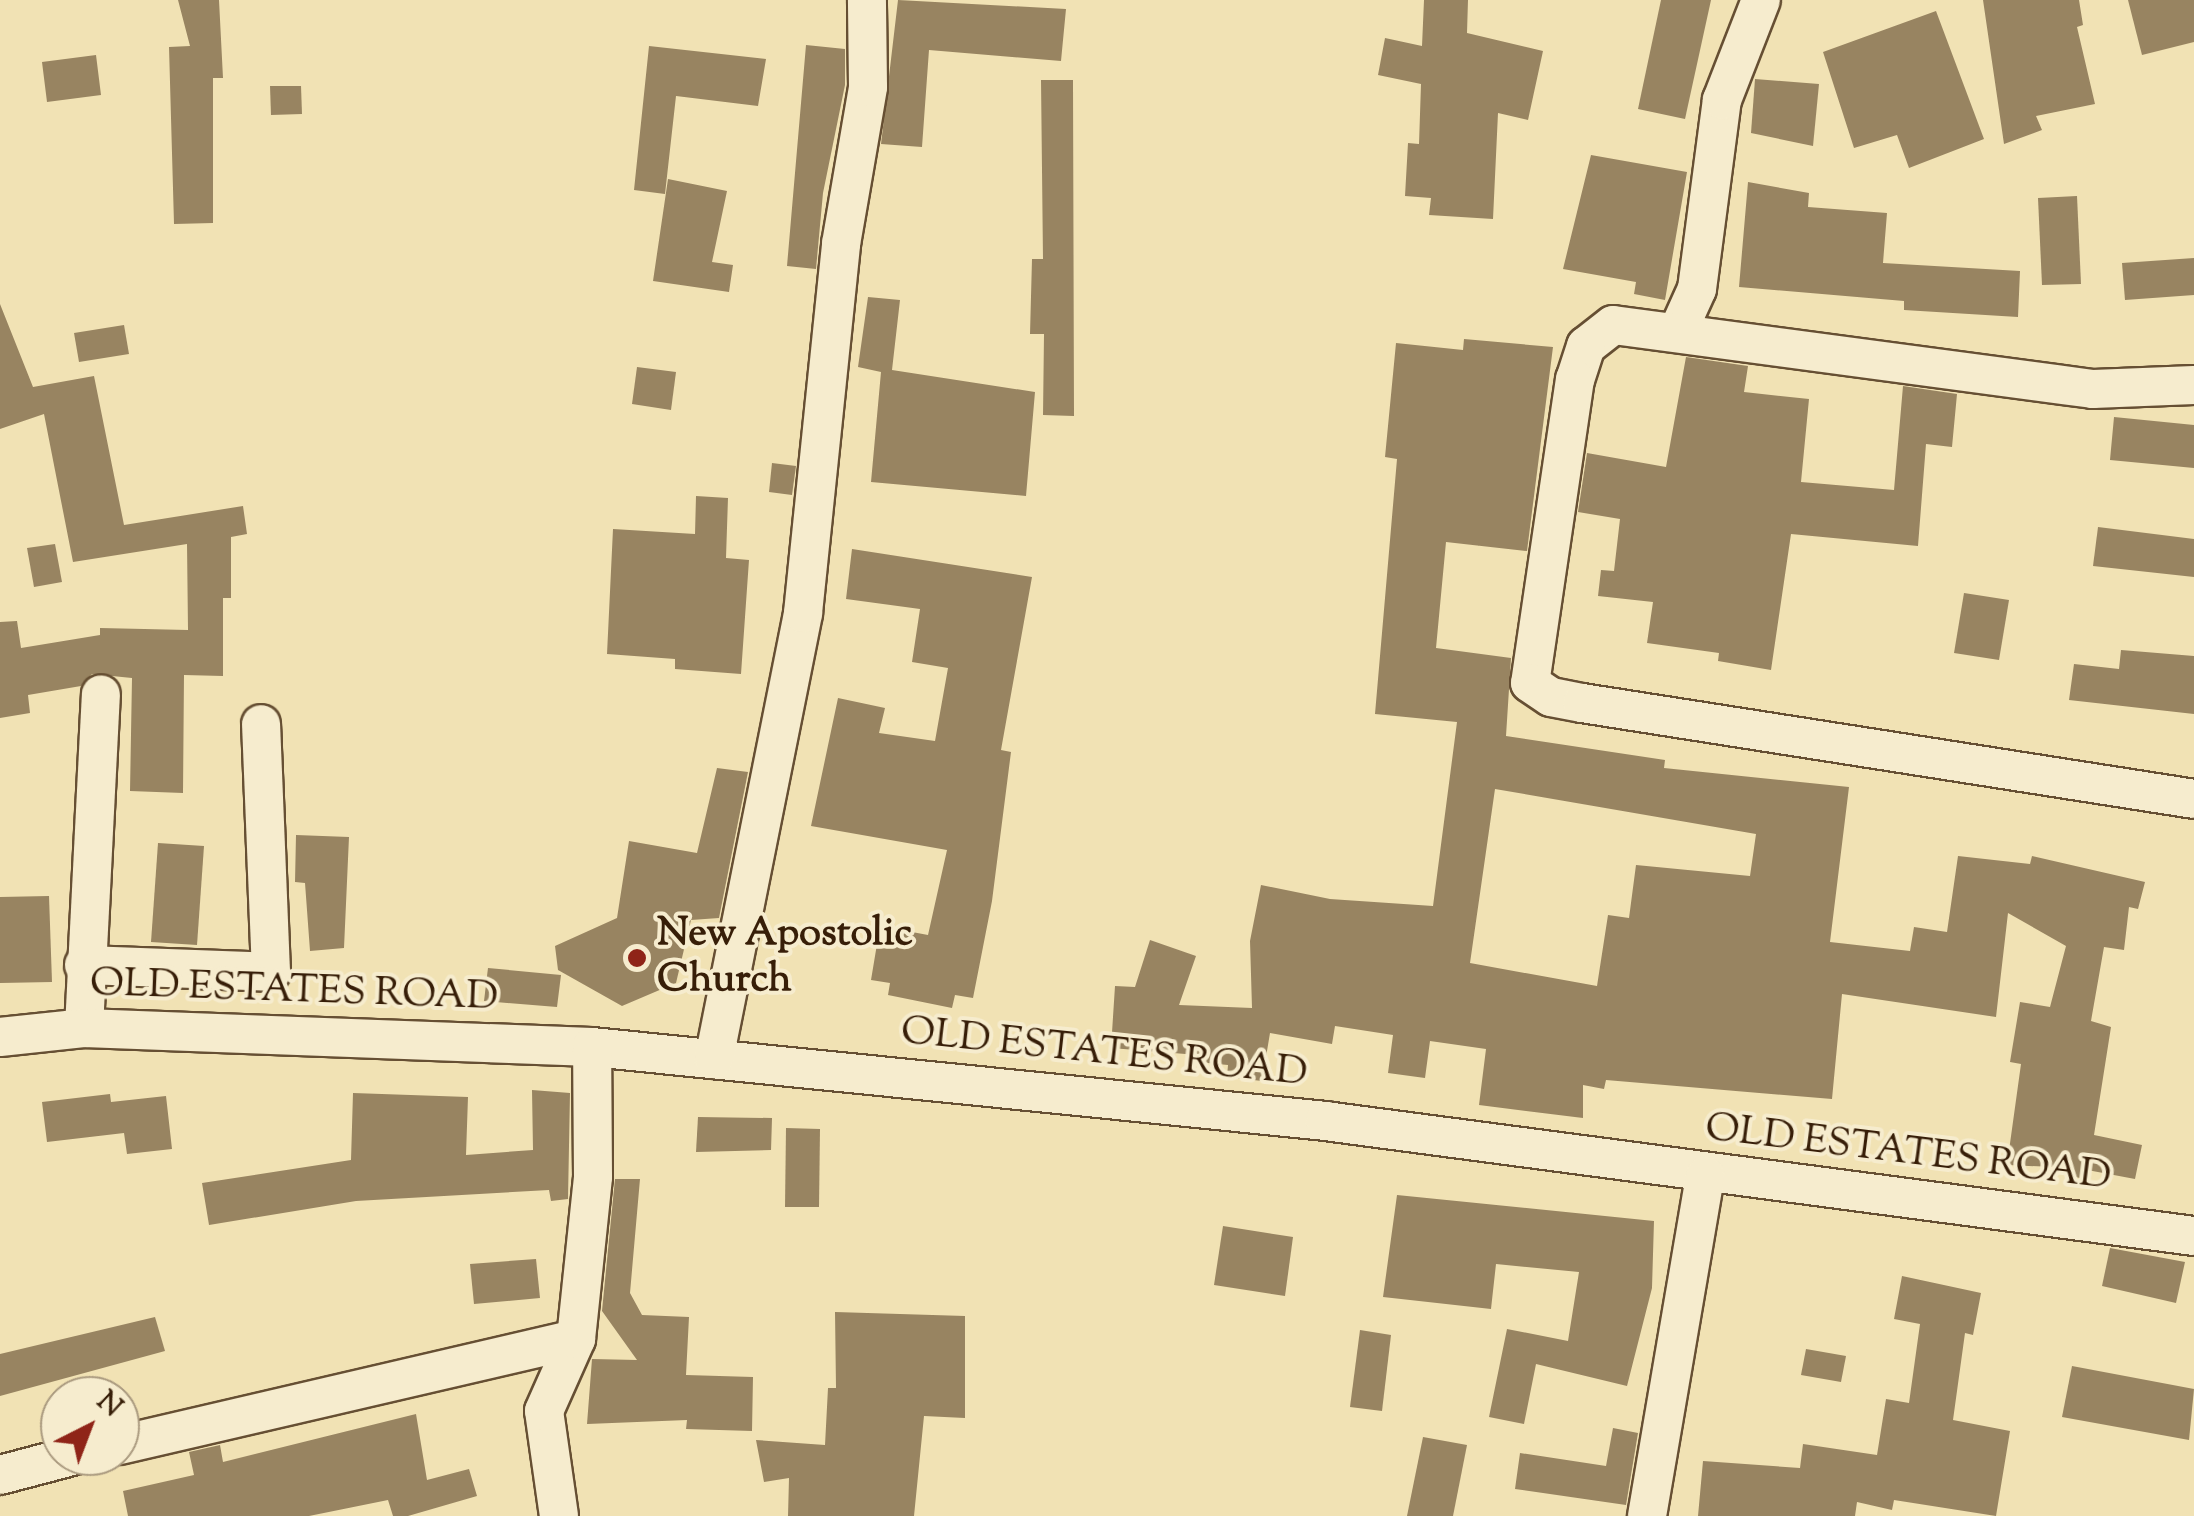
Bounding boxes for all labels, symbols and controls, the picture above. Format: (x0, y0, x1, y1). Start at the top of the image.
place label: New Apostolic Church (657, 911, 912, 1005)
marker: New Apostolic Church (626, 947, 648, 969)
street label: OLD ESTATES ROAD (89, 961, 499, 1023)
street label: OLD ESTATES ROAD (898, 1009, 1310, 1099)
street label: OLD ESTATES ROAD (1702, 1105, 2114, 1203)
north arrow (40, 1376, 140, 1476)
text: N (87, 1383, 130, 1428)

